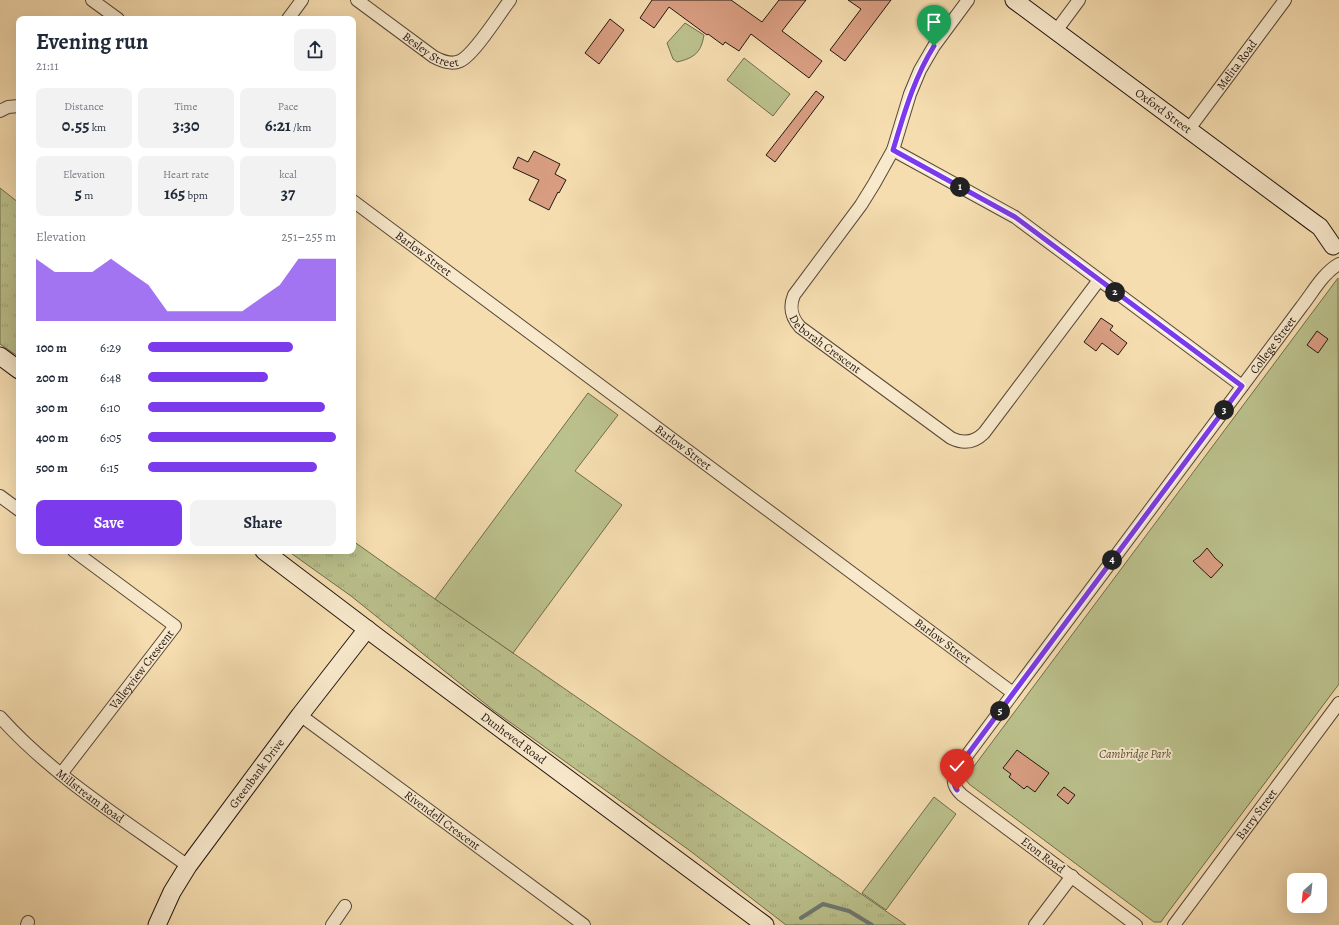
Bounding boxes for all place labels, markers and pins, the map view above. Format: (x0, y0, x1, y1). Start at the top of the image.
pin (917, 5, 951, 46)
pin: 1 (950, 177, 970, 197)
pin: 2 (1105, 282, 1125, 302)
pin: 3 (1214, 400, 1234, 420)
pin: 4 (1102, 550, 1122, 570)
pin: 5 (990, 701, 1010, 721)
pin (940, 749, 974, 790)

